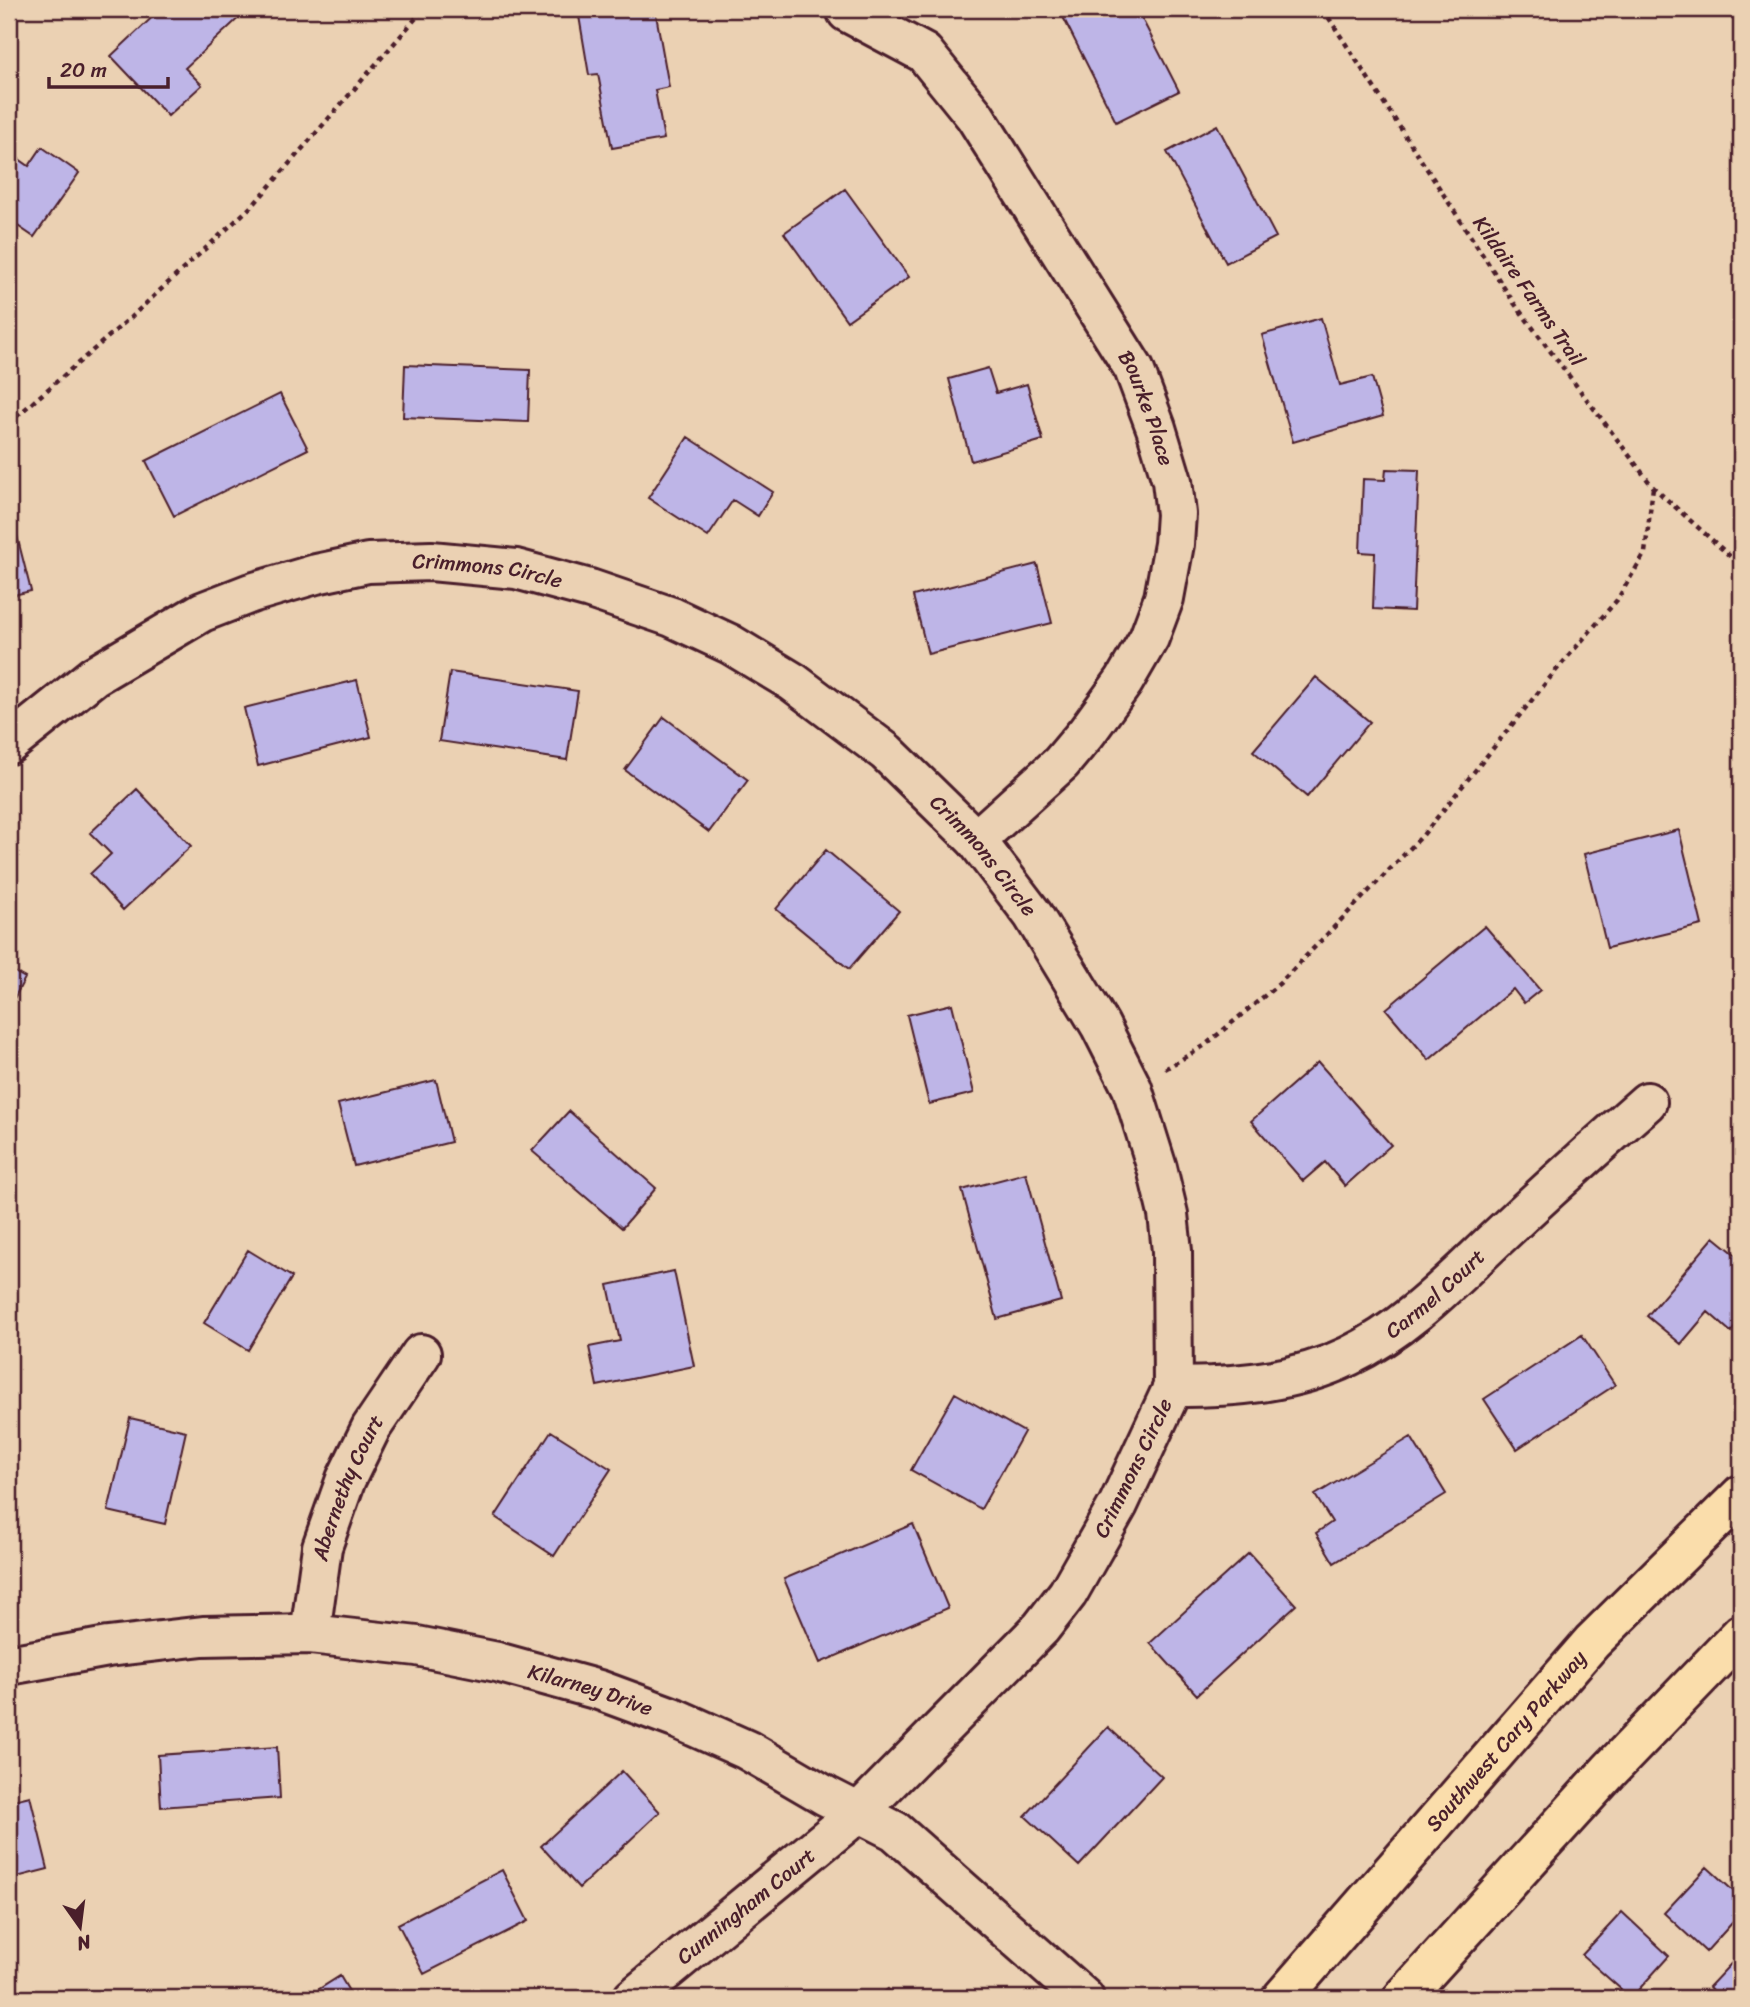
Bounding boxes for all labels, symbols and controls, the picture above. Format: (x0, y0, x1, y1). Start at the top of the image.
scale bar (49, 46, 168, 90)
text: 20 m (60, 51, 107, 89)
street label: Kildaire Farms Trail (1462, 207, 1596, 376)
street label: Bourke Place (1107, 342, 1185, 471)
street label: Crimmons Circle (412, 542, 567, 600)
street label: Crimmons Circle (920, 785, 1047, 925)
street label: Carmel Court (1377, 1239, 1494, 1349)
street label: Crimmons Circle (1083, 1391, 1183, 1544)
street label: Abernethy Court (301, 1406, 394, 1564)
street label: Southwest Cary Parkway (1416, 1641, 1596, 1841)
street label: Kilarney Drive (524, 1652, 659, 1727)
street label: Cunningham Court (668, 1838, 824, 1974)
north arrow (46, 1892, 116, 1962)
text: N (73, 1925, 95, 1961)

